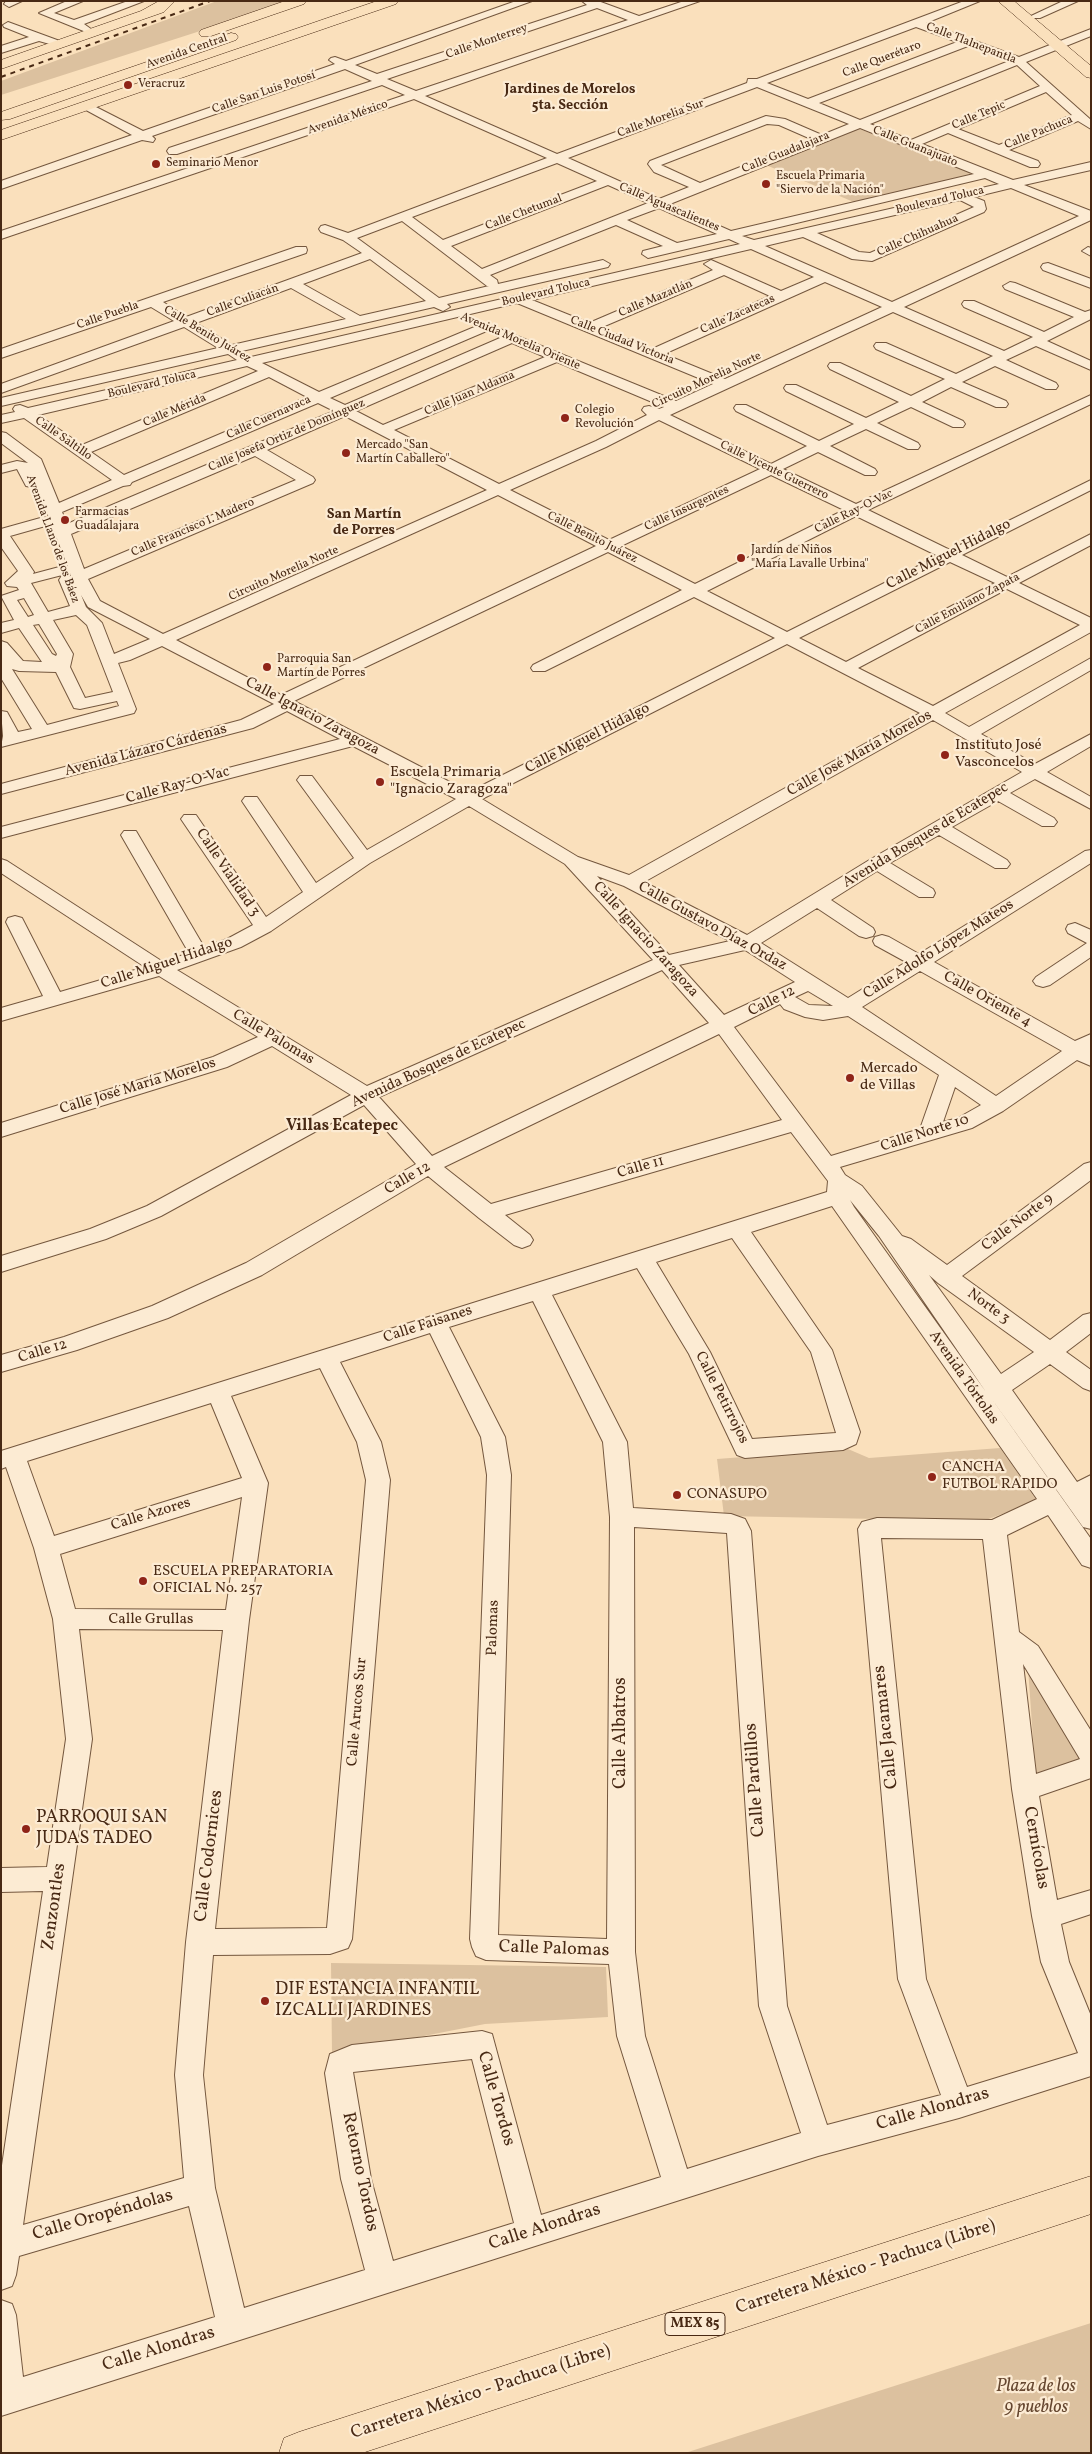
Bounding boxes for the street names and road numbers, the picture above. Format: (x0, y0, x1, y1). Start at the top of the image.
street label: Calle Tlalnepantla (924, 20, 1018, 68)
street label: Calle Monterrey (444, 21, 530, 63)
street label: Avenida Central (144, 31, 230, 73)
street label: Calle Querétaro (841, 38, 923, 82)
street label: Calle San Luis Potosí (210, 69, 318, 117)
street label: Calle Morelia Sur (616, 97, 706, 141)
street label: Avenida México (306, 98, 390, 138)
street label: Calle Tepic (950, 98, 1008, 134)
street label: Calle Pachuca (1003, 113, 1075, 153)
street label: Calle Guanajuato (871, 123, 959, 171)
street label: Calle Guadalajara (740, 129, 832, 177)
street label: Calle Aguascalientes (617, 180, 721, 236)
street label: Boulevard Toluca (894, 184, 986, 218)
street label: Calle Chetumal (484, 192, 564, 234)
street label: Calle Chihuahua (875, 212, 961, 260)
street label: Boulevard Toluca (500, 276, 592, 310)
street label: Calle Mazatlán (617, 277, 695, 321)
street label: Calle Culiacán (205, 281, 281, 321)
street label: Calle Zacatecas (699, 292, 777, 338)
street label: Calle Puebla (75, 299, 141, 333)
street label: Calle Benito Juárez (161, 303, 253, 367)
street label: Avenida Morelia Oriente (458, 310, 582, 374)
street label: Calle Ciudad Victoria (568, 314, 676, 368)
street label: Circuito Morelia Norte (650, 349, 764, 413)
street label: Boulevard Toluca (106, 368, 198, 402)
street label: Calle Juan Aldama (423, 368, 517, 420)
street label: Calle Mérida (141, 391, 209, 431)
street label: Calle Cuernavaca (225, 393, 313, 443)
street label: Calle Josefa Ortiz de Domínguez (207, 396, 367, 476)
street label: Calle Saltillo (32, 414, 94, 464)
street label: Calle Vicente Guerrero (717, 438, 831, 504)
street label: Avenida Llano de los Báez (22, 473, 82, 605)
street label: Calle Insurgentes (643, 483, 731, 535)
street label: Calle Ray-O-Vac (813, 487, 895, 537)
street label: Calle Francisco I. Madero (129, 496, 257, 560)
street label: Calle Benito Juárez (544, 509, 640, 567)
street label: Calle Miguel Hidalgo (884, 516, 1014, 594)
street label: Circuito Morelia Norte (227, 543, 341, 605)
street label: Calle Emiliano Zapata (913, 570, 1023, 638)
street label: Calle Ignacio Zaragoza (242, 674, 382, 760)
street label: Calle Miguel Hidalgo (523, 700, 653, 778)
street label: Calle José María Morelos (785, 707, 935, 801)
street label: Avenida Lázaro Cárdenas (63, 721, 229, 781)
street label: Calle Ray-O-Vac (124, 764, 232, 808)
street label: Avenida Bosques de Ecatepec (840, 779, 1012, 893)
street label: Calle Vialidad 3 (191, 826, 263, 920)
street label: Calle Ignacio Zaragoza (588, 879, 702, 1001)
street label: Calle Gustavo Díaz Ordaz (634, 879, 790, 975)
street label: Calle Adolfo López Mateos (860, 896, 1018, 1004)
street label: Calle Miguel Hidalgo (99, 934, 235, 994)
street label: Calle Oriente 4 (940, 968, 1034, 1032)
street label: Calle 12 (746, 983, 798, 1021)
street label: Calle Palomas (229, 1007, 317, 1069)
street label: Avenida Bosques de Ecatepec (349, 1016, 529, 1112)
street label: Calle José María Morelos (58, 1055, 218, 1119)
street label: Calle Norte 10 (879, 1111, 971, 1157)
street label: Calle 11 (615, 1153, 667, 1183)
street label: Calle 12 (382, 1159, 434, 1199)
street label: Calle Norte 9 (979, 1190, 1057, 1256)
street label: Norte 3 (963, 1286, 1013, 1328)
street label: Calle Faisanes (381, 1302, 475, 1348)
street label: Avenida Tórtolas (924, 1328, 1002, 1428)
street label: Calle 12 (16, 1336, 70, 1368)
street label: Calle Petirrojos (690, 1349, 752, 1447)
street label: Calle Azores (109, 1494, 193, 1536)
street label: Palomas (484, 1600, 504, 1656)
street label: Calle Grullas (109, 1611, 193, 1629)
street label: Calle Arucos Sur (344, 1657, 372, 1767)
street label: Calle Jacamares (870, 1664, 904, 1790)
street label: Calle Albatros (611, 1677, 633, 1789)
street label: Calle Pardillos (741, 1722, 771, 1838)
street label: Calle Codornices (191, 1789, 229, 1923)
street label: Cernícolas (1017, 1805, 1053, 1891)
street label: Zenzontles (38, 1862, 72, 1952)
street label: Calle Palomas (498, 1937, 610, 1963)
street label: Calle Tordos (471, 2049, 519, 2149)
street label: Calle Alondras (874, 2084, 992, 2136)
street label: Retorno Tordos (336, 2110, 382, 2234)
street label: Calle Oropéndolas (30, 2186, 176, 2246)
street label: Calle Alondras (486, 2200, 604, 2256)
street label: Carretera México - Pachuca (Libre) (734, 2216, 998, 2320)
road number: MEX 85 (665, 2312, 725, 2336)
street label: Calle Alondras (100, 2323, 218, 2377)
street label: Carretera México - Pachuca (Libre) (349, 2341, 613, 2445)

